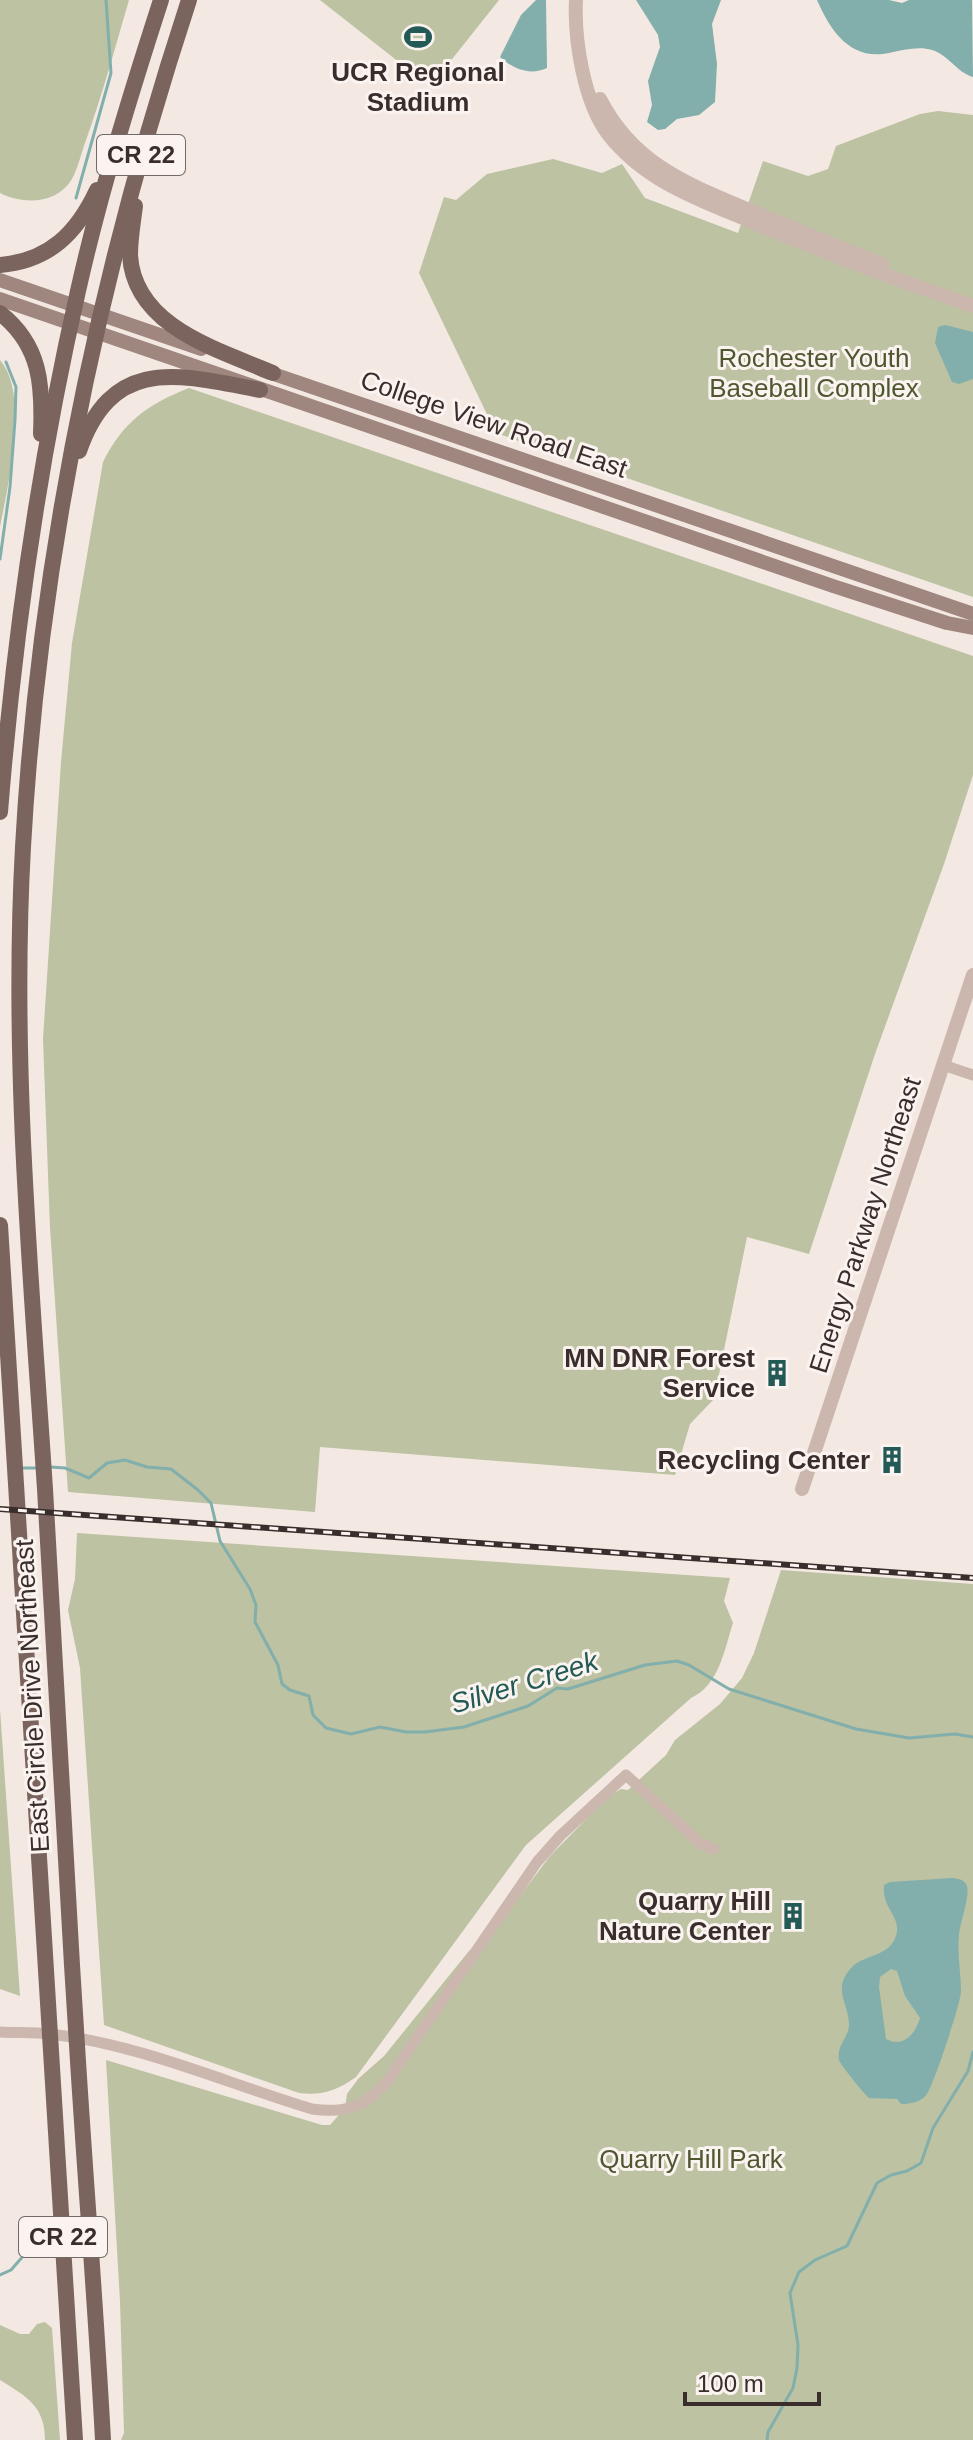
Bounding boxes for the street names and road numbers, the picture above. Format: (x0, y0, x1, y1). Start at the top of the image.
road number: CR 22 (97, 135, 185, 175)
street label: College View Road East (357, 364, 632, 484)
street label: Energy Parkway Northeast (803, 1073, 927, 1377)
street label: East Circle Drive Northeast (9, 1538, 55, 1853)
road number: CR 22 (19, 2217, 107, 2257)

